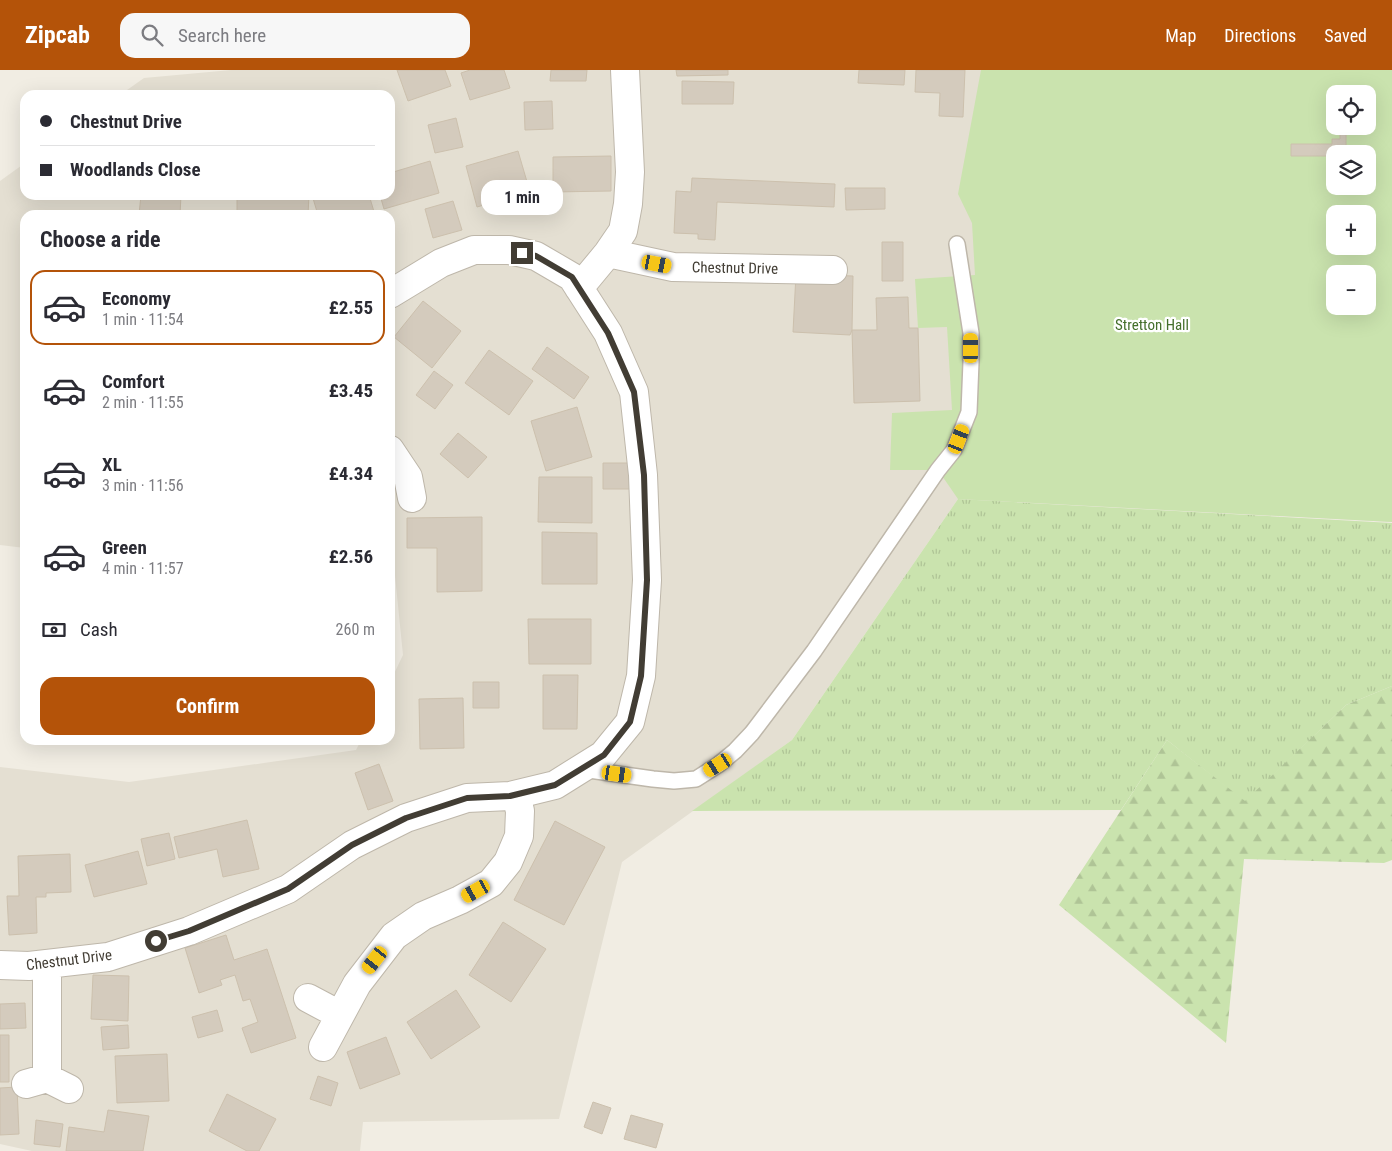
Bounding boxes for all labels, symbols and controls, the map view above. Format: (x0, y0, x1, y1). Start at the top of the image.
search box (120, 13, 470, 58)
text: Zipcab (25, 21, 90, 49)
icon: search (138, 21, 166, 49)
text: Search here (178, 24, 266, 47)
text: Map (1165, 25, 1196, 46)
text: Directions (1224, 25, 1296, 46)
text: Saved (1324, 25, 1367, 46)
map controls (1326, 85, 1376, 315)
button: locate (1326, 85, 1376, 135)
text: Chestnut Drive (70, 110, 182, 133)
button: layers (1326, 145, 1376, 195)
text: Woodlands Close (70, 158, 201, 181)
callout: 1 min (481, 180, 563, 216)
text: 1 min (504, 188, 540, 207)
button: + (1326, 205, 1376, 255)
text: Choose a ride (40, 227, 161, 252)
route end (511, 242, 533, 264)
car (640, 254, 673, 274)
street label: Chestnut Drive (692, 258, 778, 278)
button: − (1326, 265, 1376, 315)
icon: car (42, 285, 87, 330)
text: Economy (102, 287, 171, 310)
text: £2.55 (329, 296, 373, 319)
text: 1 min · 11:54 (102, 310, 184, 329)
park label: Stretton Hall (1115, 316, 1189, 334)
car (963, 333, 978, 363)
icon: car (42, 368, 87, 413)
text: Comfort (102, 370, 165, 393)
text: £3.45 (329, 379, 373, 402)
text: 2 min · 11:55 (102, 393, 184, 412)
car (946, 422, 971, 456)
icon: car (42, 451, 87, 496)
text: XL (102, 453, 122, 476)
text: £4.34 (329, 462, 373, 485)
text: 3 min · 11:56 (102, 476, 184, 495)
icon: car (42, 534, 87, 579)
text: Green (102, 536, 147, 559)
text: £2.56 (329, 545, 373, 568)
text: 4 min · 11:57 (102, 559, 184, 578)
icon: cash (40, 616, 68, 644)
text: Cash (80, 618, 118, 641)
text: 260 m (336, 620, 375, 639)
button: Confirm (40, 677, 375, 735)
car (701, 751, 734, 779)
car (601, 764, 632, 784)
car (459, 877, 492, 905)
route start (145, 930, 167, 952)
car (359, 944, 390, 976)
street label: Chestnut Drive (25, 946, 113, 974)

